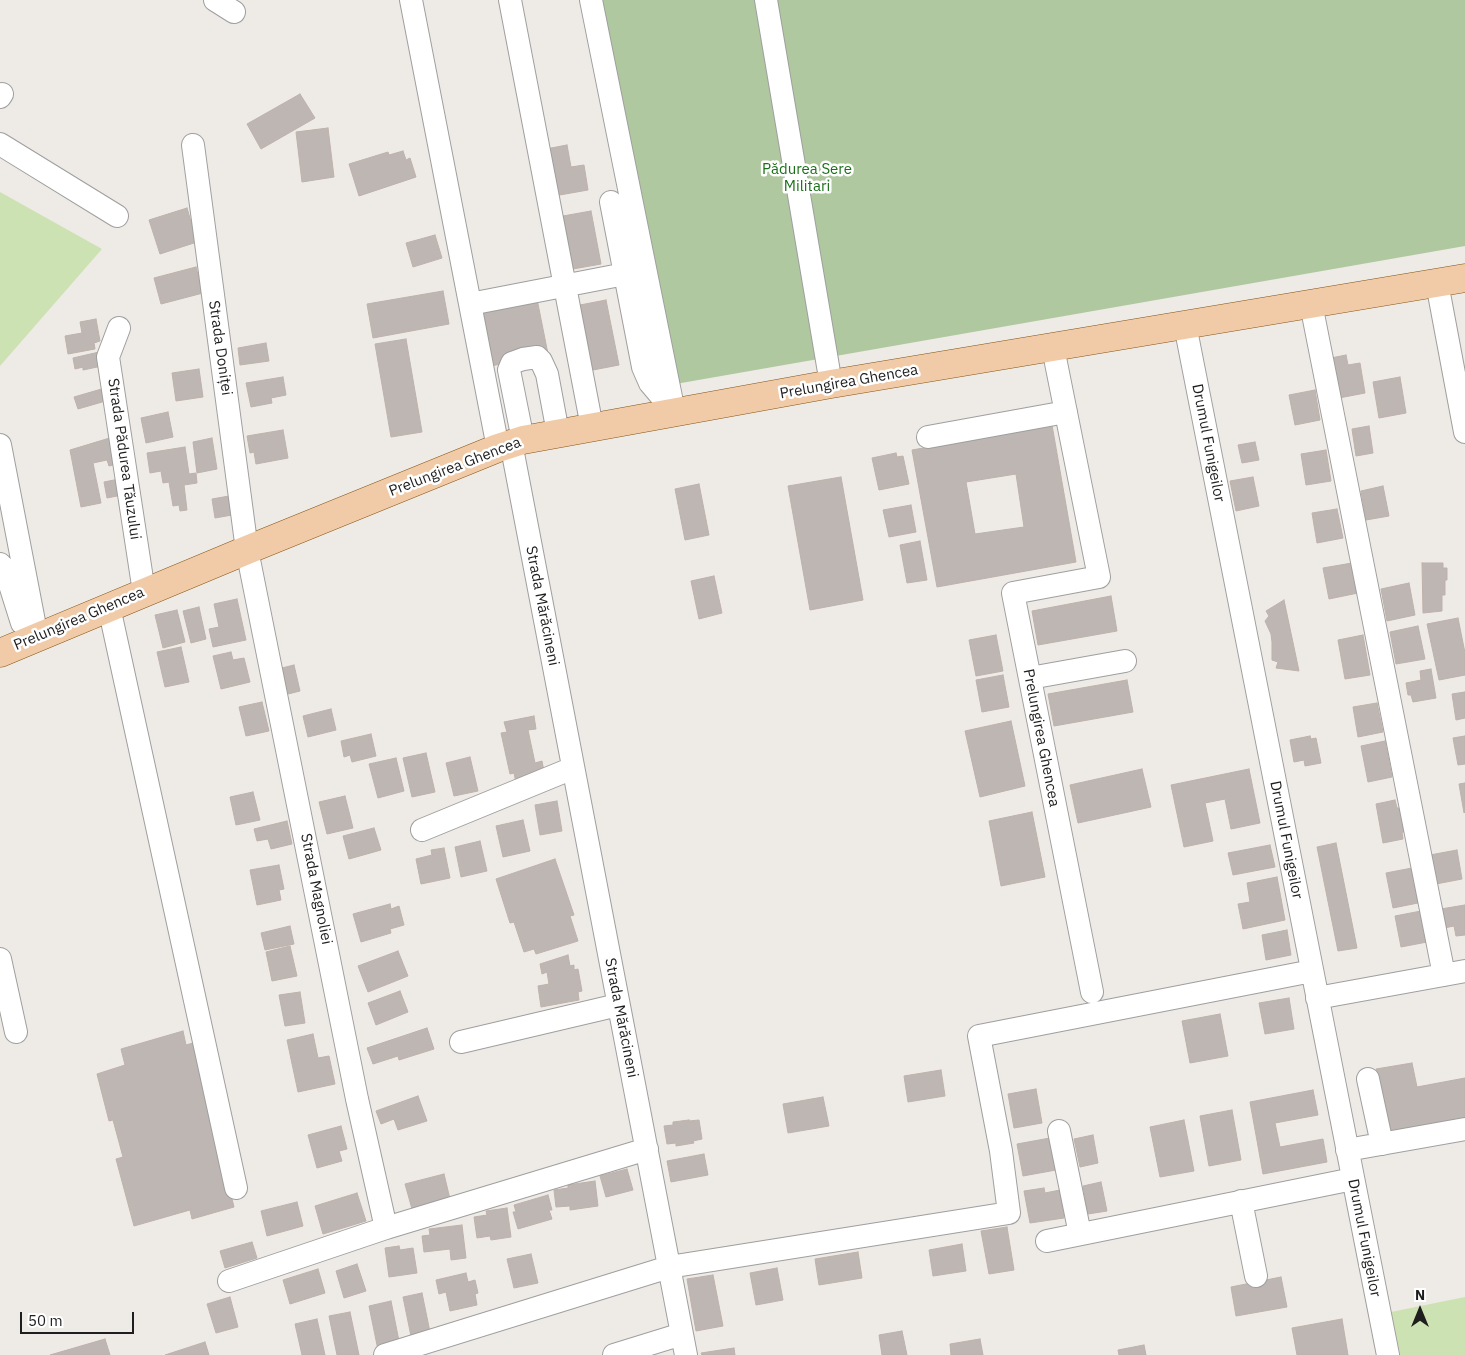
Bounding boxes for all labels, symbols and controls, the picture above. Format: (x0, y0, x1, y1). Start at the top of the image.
park label: Pădurea Sere Militari (762, 161, 852, 196)
street label: Strada Doniței (204, 299, 236, 397)
street label: Prelungirea Ghencea (778, 361, 920, 403)
street label: Strada Pădurea Tăuzului (104, 377, 144, 541)
street label: Drumul Funigeilor (1188, 382, 1228, 504)
street label: Prelungirea Ghencea (386, 434, 524, 500)
street label: Strada Mărăcineni (522, 545, 562, 667)
street label: Prelungirea Ghencea (11, 583, 147, 655)
street label: Prelungirea Ghencea (1019, 668, 1063, 808)
street label: Drumul Funigeilor (1266, 779, 1306, 901)
street label: Strada Magnoliei (296, 832, 336, 946)
street label: Strada Mărăcineni (601, 957, 641, 1079)
street label: Drumul Funigeilor (1344, 1177, 1384, 1299)
north arrow (1395, 1285, 1445, 1335)
text: N (1415, 1286, 1425, 1304)
scale bar (22, 1302, 136, 1334)
text: 50 m (28, 1311, 63, 1330)

